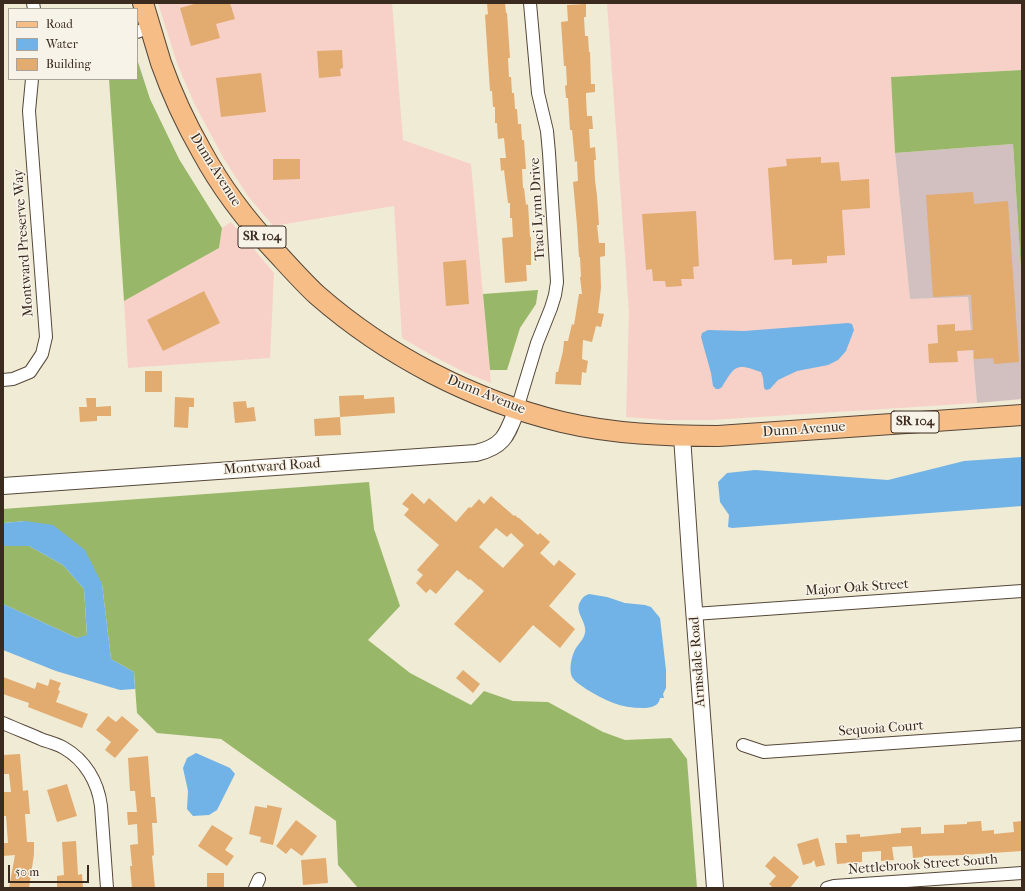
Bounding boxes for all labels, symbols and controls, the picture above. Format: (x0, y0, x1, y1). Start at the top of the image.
legend (8, 8, 138, 80)
text: Road (46, 17, 73, 31)
text: Water (46, 37, 78, 51)
text: Building (46, 57, 91, 71)
street label: Dunn Avenue (186, 130, 244, 210)
street label: Traci Lynn Drive (527, 157, 549, 261)
street label: Montward Preserve Way (10, 168, 38, 318)
road number: SR 104 (238, 226, 286, 248)
street label: Dunn Avenue (444, 372, 528, 418)
road number: SR 104 (891, 411, 939, 433)
street label: Dunn Avenue (762, 419, 846, 441)
street label: Montward Road (223, 455, 321, 479)
street label: Major Oak Street (805, 576, 909, 600)
street label: Armsdale Road (686, 616, 710, 708)
street label: Sequoia Court (838, 718, 924, 740)
street label: Nettlebrook Street South (847, 851, 999, 879)
scale bar (10, 857, 91, 883)
text: 50 m (15, 865, 39, 879)

